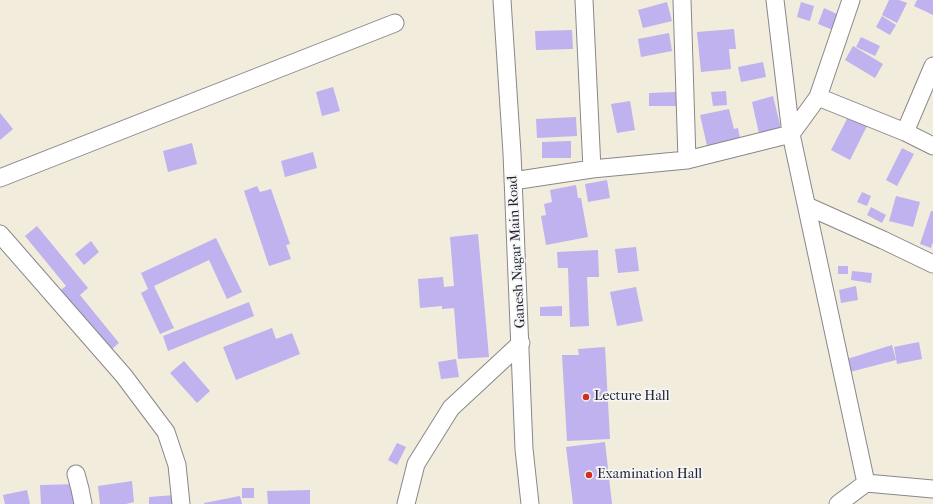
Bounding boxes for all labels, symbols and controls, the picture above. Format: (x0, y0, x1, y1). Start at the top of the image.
street label: Ganesh Nagar Main Road (505, 175, 529, 329)
place label: Lecture Hall (594, 389, 670, 405)
marker: Lecture Hall (581, 392, 591, 402)
place label: Examination Hall (597, 467, 702, 483)
marker: Examination Hall (584, 470, 594, 480)

